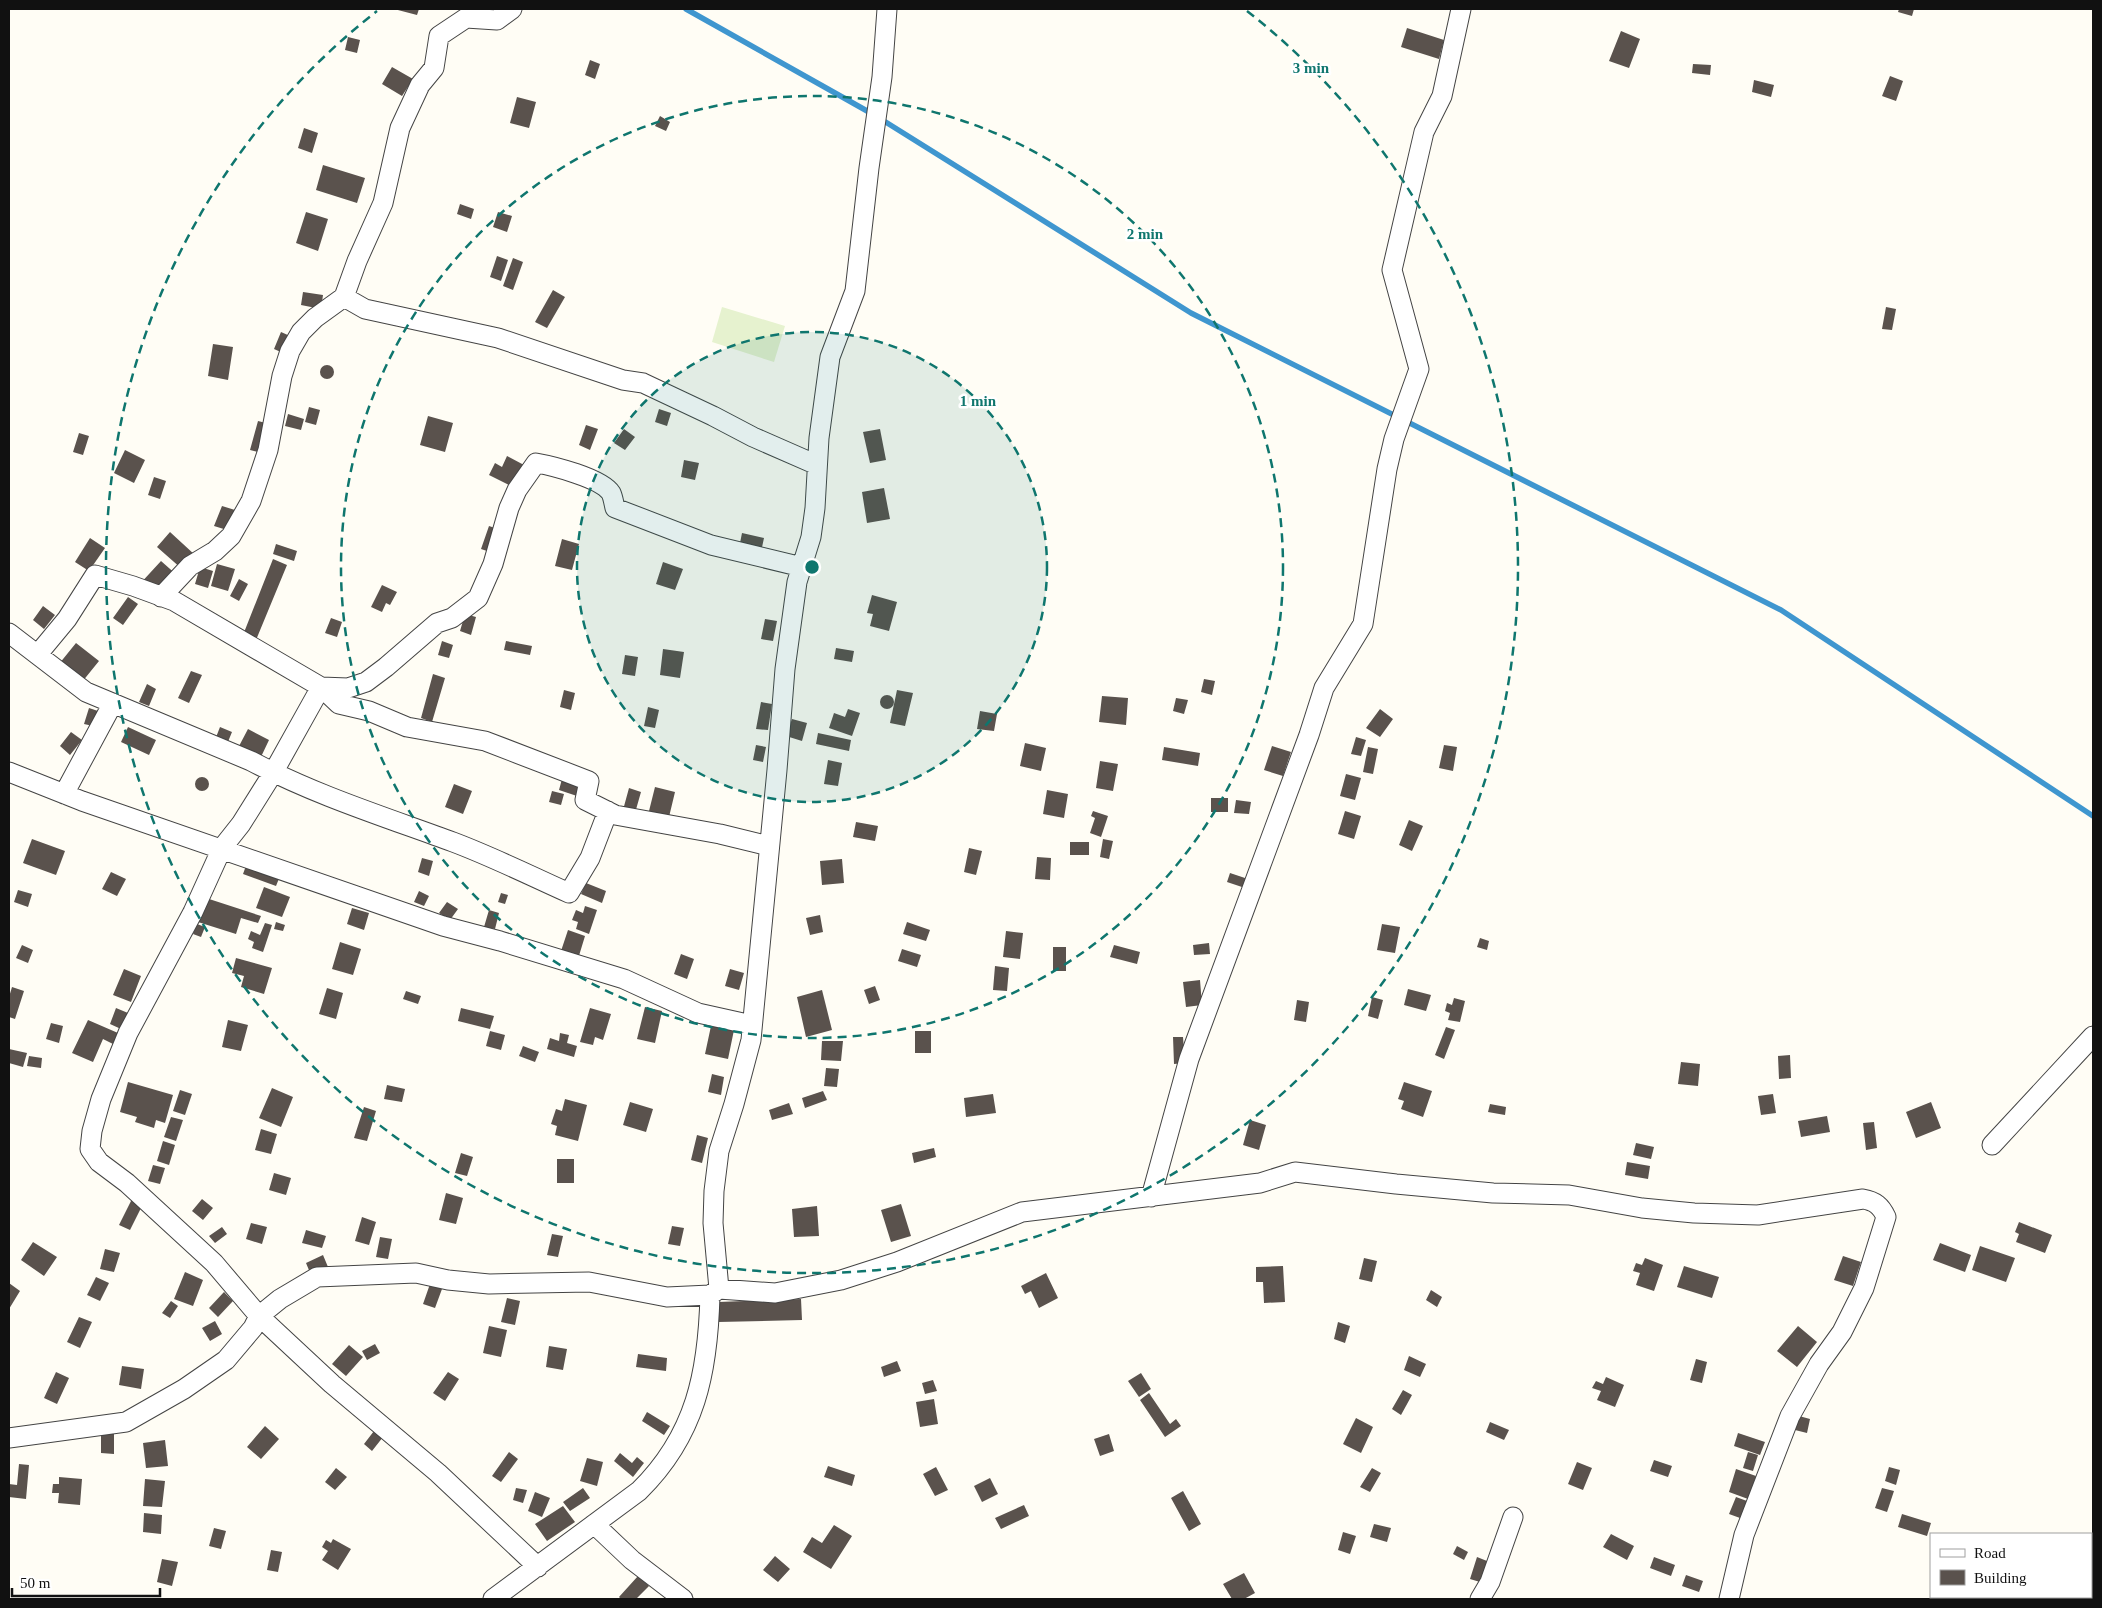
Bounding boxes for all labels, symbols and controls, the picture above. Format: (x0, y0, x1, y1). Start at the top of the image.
text: 3 min (1293, 60, 1330, 76)
text: 2 min (1127, 226, 1164, 242)
text: 1 min (960, 393, 997, 409)
centre of rings (803, 558, 821, 576)
legend (1930, 1533, 2092, 1598)
text: Road (1974, 1545, 2006, 1561)
scale bar (12, 1566, 160, 1598)
text: Building (1974, 1570, 2027, 1586)
text: 50 m (20, 1575, 51, 1591)

